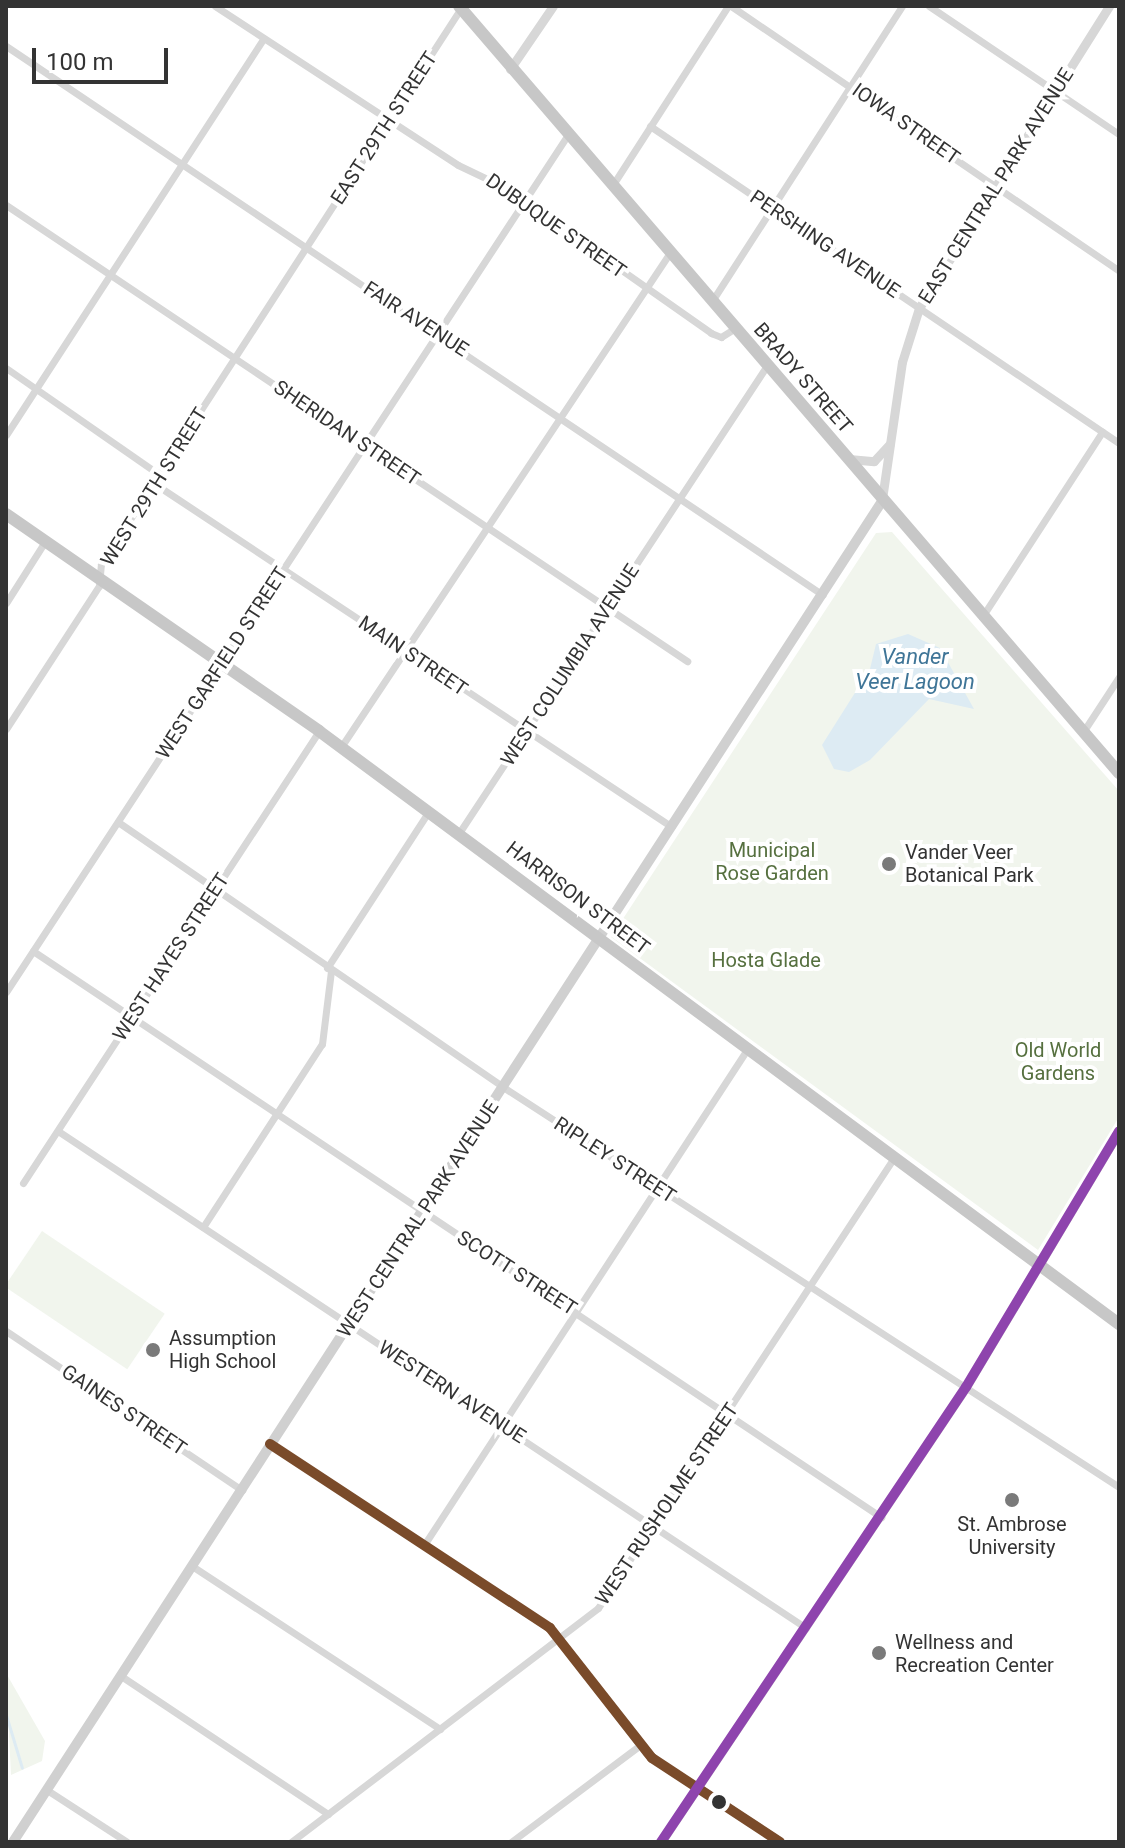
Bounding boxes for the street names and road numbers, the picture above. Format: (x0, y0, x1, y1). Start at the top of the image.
street label: EAST 29TH STREET (326, 47, 442, 209)
street label: EAST CENTRAL PARK AVENUE (913, 64, 1079, 308)
street label: IOWA STREET (848, 78, 964, 170)
street label: DUBUQUE STREET (481, 169, 631, 283)
street label: PERSHING AVENUE (745, 185, 905, 303)
street label: FAIR AVENUE (359, 276, 473, 362)
street label: BRADY STREET (749, 318, 857, 438)
street label: SHERIDAN STREET (269, 375, 425, 491)
street label: WEST 29TH STREET (95, 403, 213, 571)
street label: WEST COLUMBIA AVENUE (496, 559, 644, 771)
street label: WEST GARFIELD STREET (151, 562, 293, 764)
street label: MAIN STREET (354, 611, 472, 701)
street label: HARRISON STREET (502, 836, 654, 960)
street label: WEST HAYES STREET (108, 868, 234, 1046)
street label: WEST CENTRAL PARK AVENUE (332, 1096, 504, 1342)
street label: RIPLEY STREET (550, 1112, 680, 1208)
street label: SCOTT STREET (452, 1225, 582, 1321)
street label: WESTERN AVENUE (374, 1335, 530, 1449)
street label: GAINES STREET (57, 1359, 191, 1461)
street label: WEST RUSHOLME STREET (590, 1398, 744, 1610)

